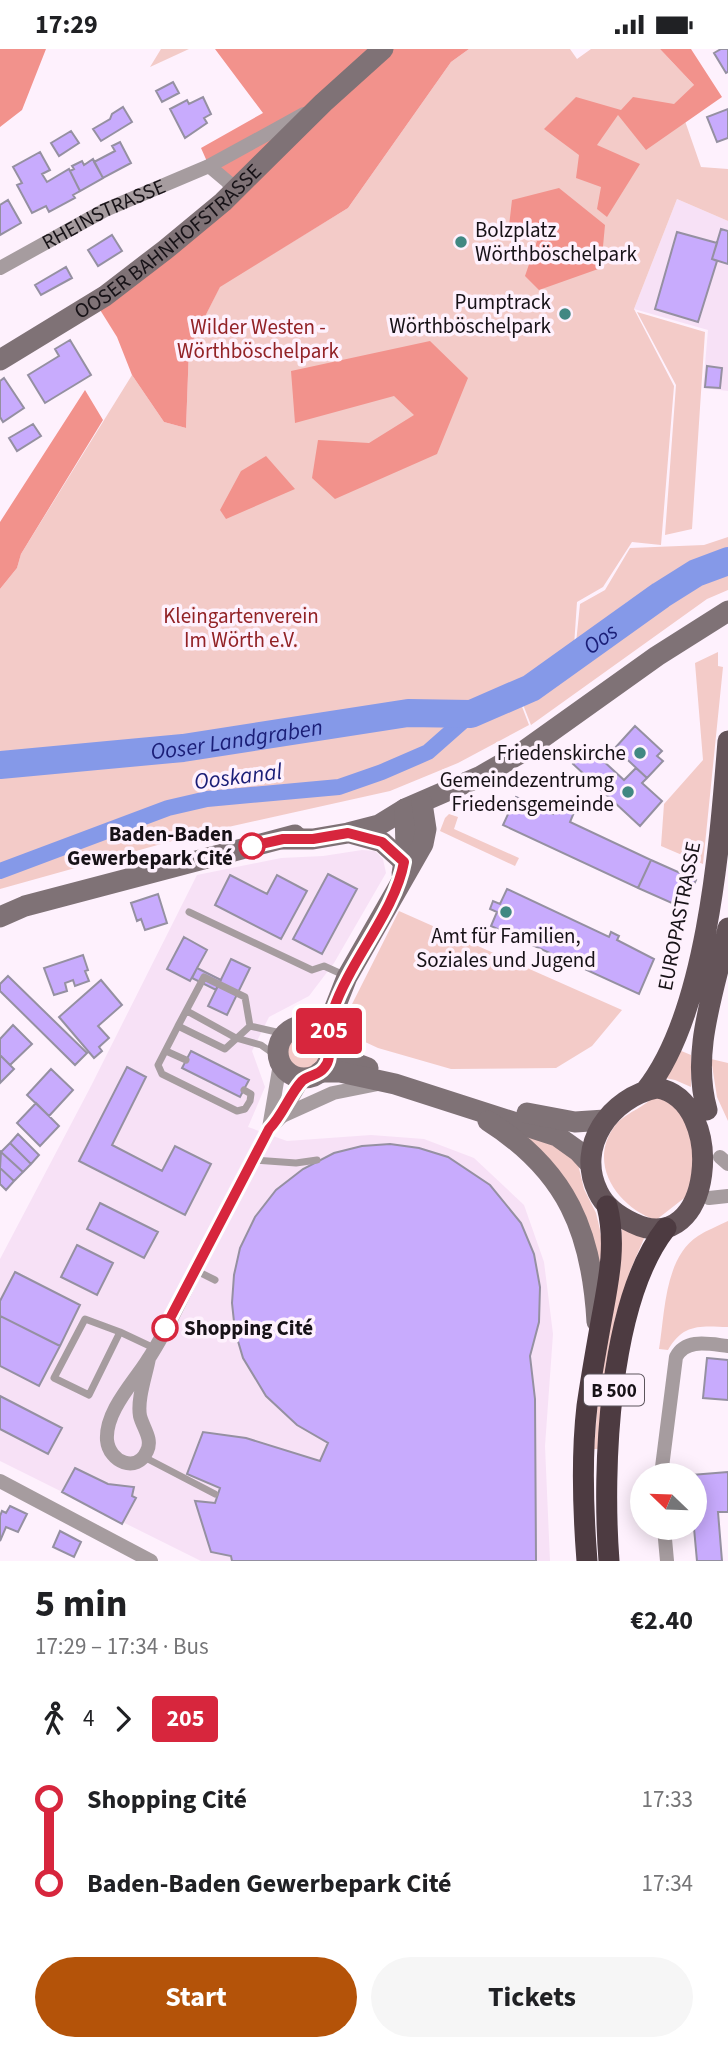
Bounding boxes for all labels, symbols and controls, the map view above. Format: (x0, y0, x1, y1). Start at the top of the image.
text: 17:29 (35, 6, 98, 43)
street label: OOSER BAHNHOFSTRASSE (68, 157, 268, 326)
street label: RHEINSTRASSE (36, 171, 170, 257)
place label: Bolzplatz Wörthböschelpark (475, 215, 637, 269)
marker: Bolzplatz Wörthböschelpark (453, 234, 469, 250)
place label: Pumptrack Wörthböschelpark (389, 287, 552, 341)
marker: Pumptrack Wörthböschelpark (557, 306, 573, 322)
park label: Wilder Westen - Wörthböschelpark (177, 312, 340, 366)
park label: Kleingartenverein Im Wörth e.V. (163, 601, 319, 655)
water label: Oos (576, 615, 625, 663)
water label: Ooser Landgraben (149, 710, 325, 768)
place label: Friedenskirche (497, 738, 626, 768)
marker: Friedenskirche (632, 745, 648, 761)
water label: Ooskanal (192, 755, 284, 798)
place label: Gemeindezentrumg Friedensgemeinde (440, 765, 614, 819)
marker: Gemeindezentrumg Friedensgemeinde (620, 784, 636, 800)
place label: Baden-Baden Gewerbepark Cité (67, 819, 233, 873)
marker: Baden-Baden Gewerbepark Cité (239, 833, 265, 859)
street label: EUROPASTRASSE (650, 839, 708, 993)
marker: Amt für Familien, Soziales und Jugend (498, 904, 514, 920)
place label: Amt für Familien, Soziales und Jugend (416, 921, 596, 975)
line badge: 205 (289, 1008, 369, 1054)
text: 205 (310, 1013, 348, 1048)
place label: Shopping Cité (184, 1313, 313, 1343)
marker: Shopping Cité (152, 1315, 178, 1341)
road number: B 500 (584, 1375, 644, 1406)
north arrow (630, 1463, 707, 1540)
map controls (630, 1463, 707, 1540)
text: 5 min (35, 1577, 127, 1631)
text: €2.40 (630, 1602, 693, 1639)
text: 17:29 – 17:34 · Bus (35, 1630, 209, 1663)
icon: walk (35, 1700, 73, 1738)
icon: forward (104, 1700, 142, 1738)
text: 205 (166, 1701, 204, 1736)
text: 4 (83, 1702, 94, 1735)
text: Shopping Cité (87, 1781, 247, 1818)
text: 17:33 (642, 1783, 693, 1816)
text: Baden-Baden Gewerbepark Cité (87, 1865, 452, 1902)
text: 17:34 (642, 1867, 693, 1900)
button: Start (35, 1957, 357, 2037)
button: Tickets (371, 1957, 693, 2037)

